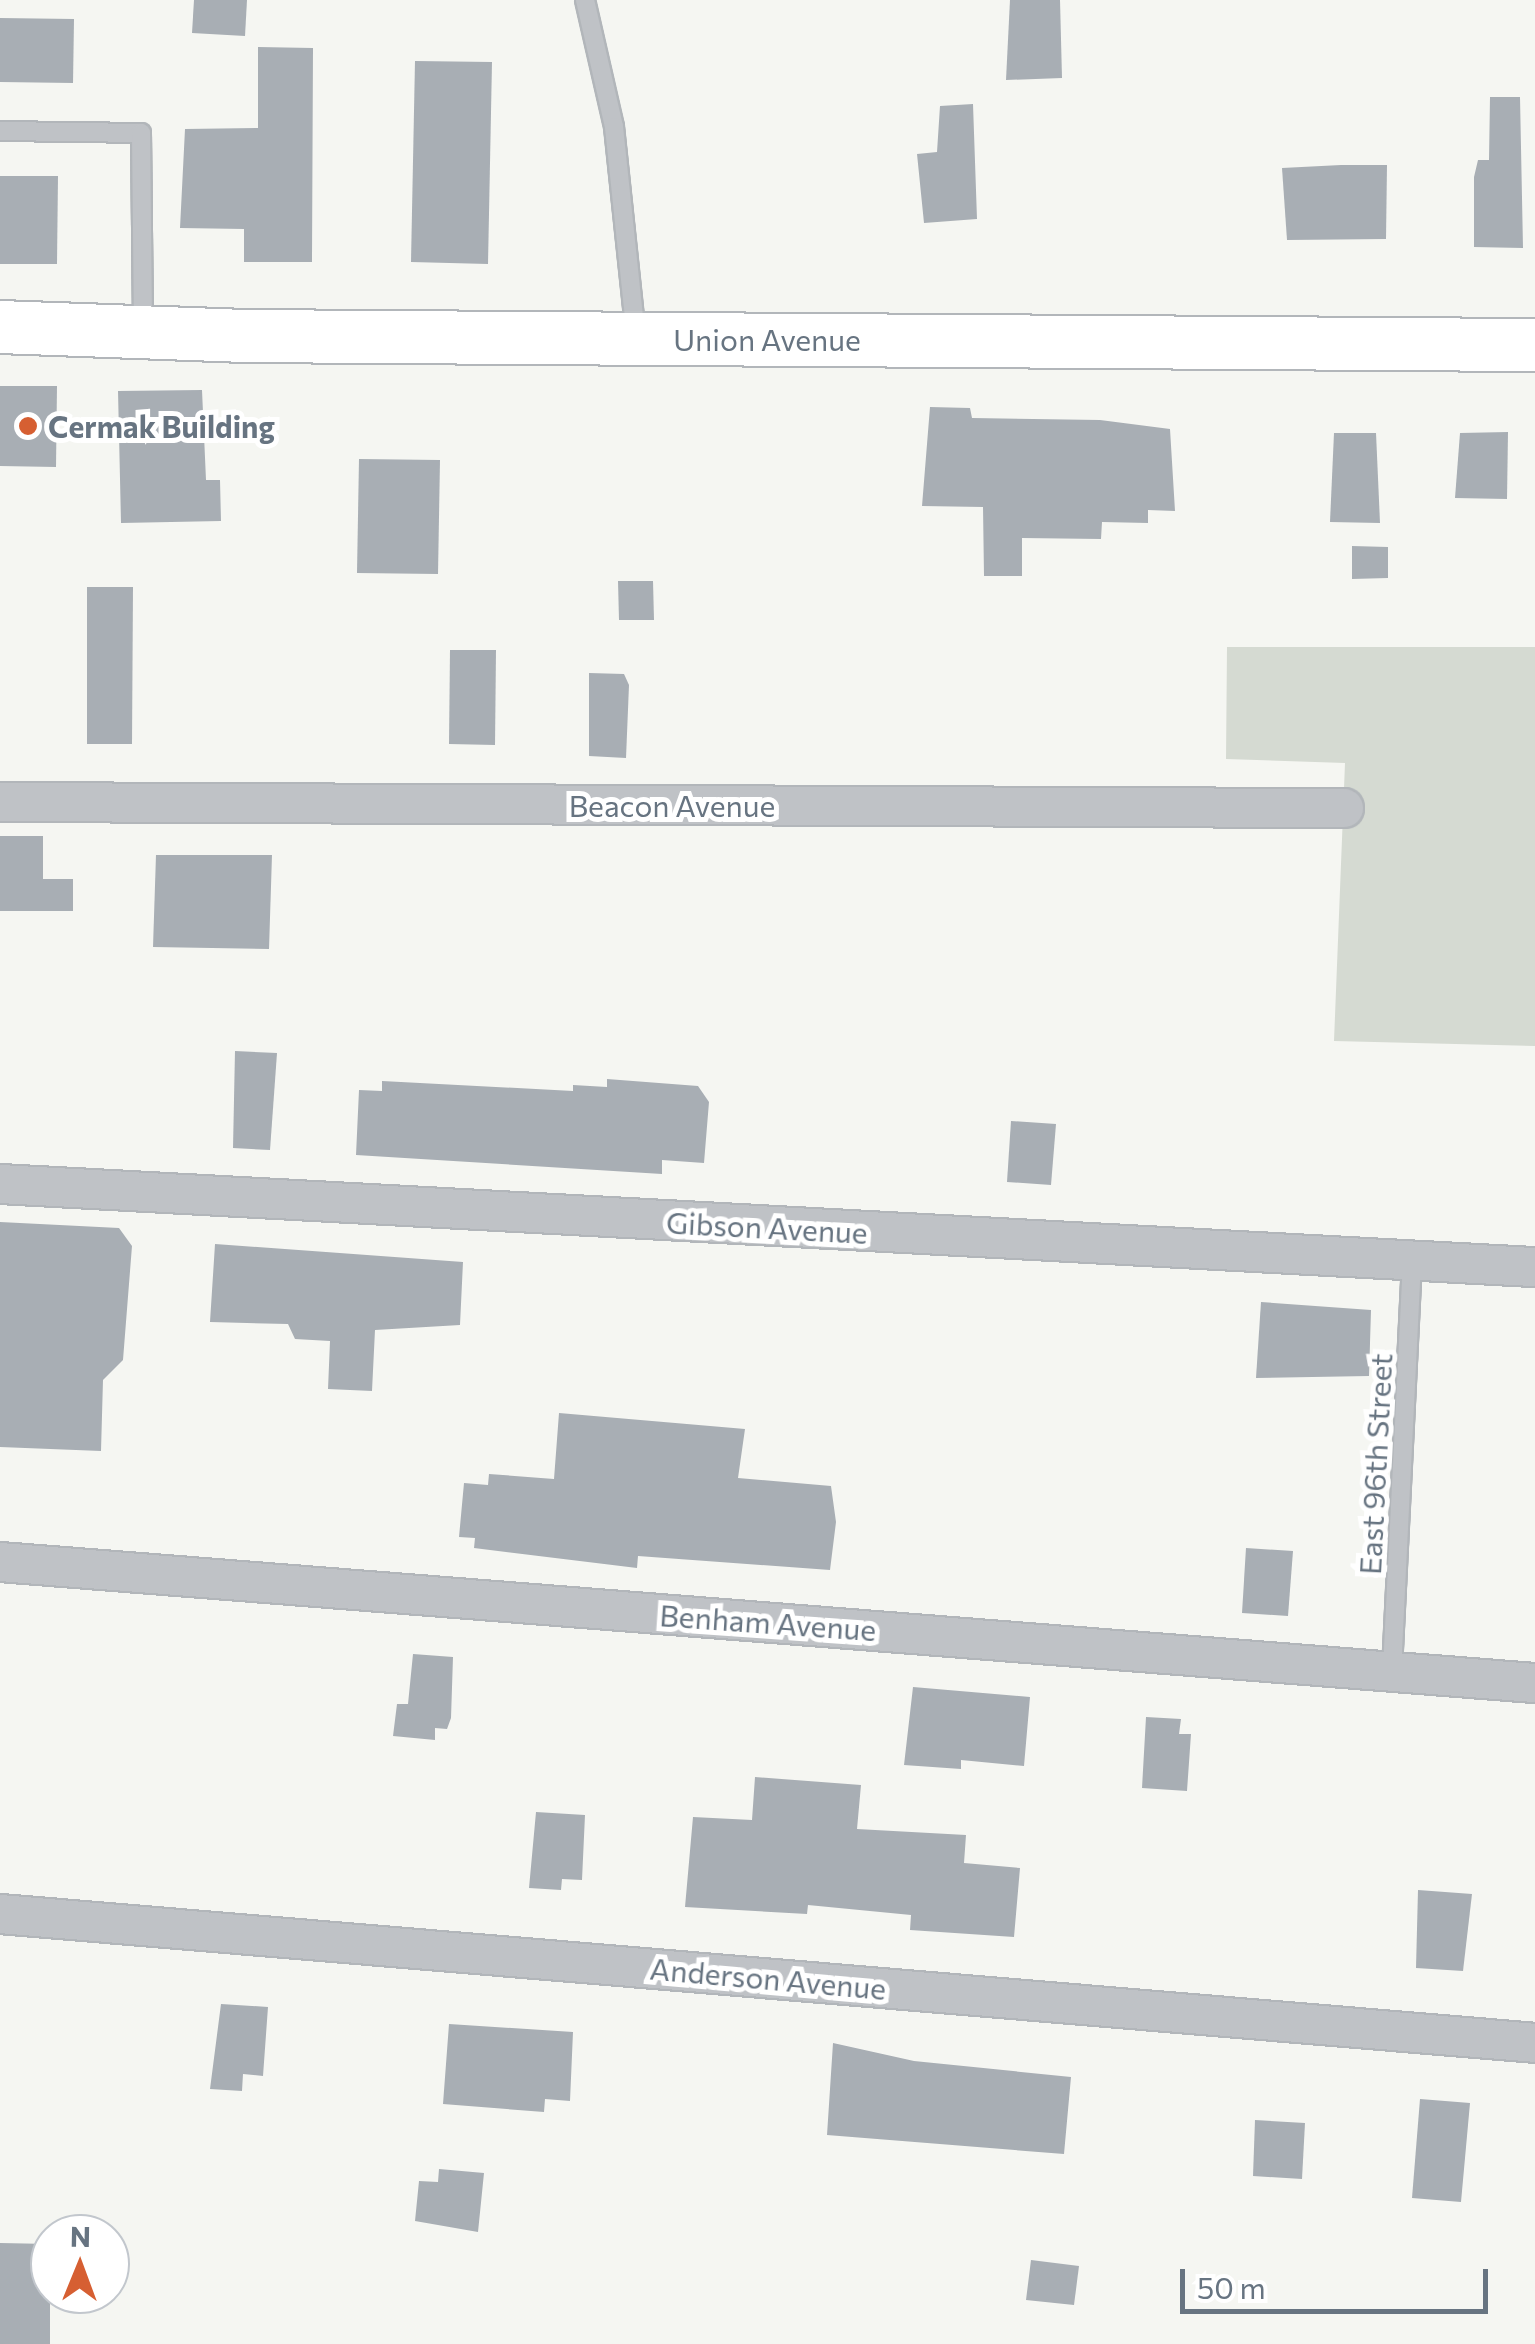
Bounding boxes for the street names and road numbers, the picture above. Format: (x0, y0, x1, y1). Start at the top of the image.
street label: Union Avenue (673, 321, 861, 357)
street label: Beacon Avenue (569, 787, 775, 823)
street label: Gibson Avenue (665, 1204, 869, 1250)
street label: East 96th Street (1351, 1352, 1399, 1576)
street label: Benham Avenue (658, 1596, 878, 1648)
street label: Anderson Avenue (648, 1950, 888, 2006)

